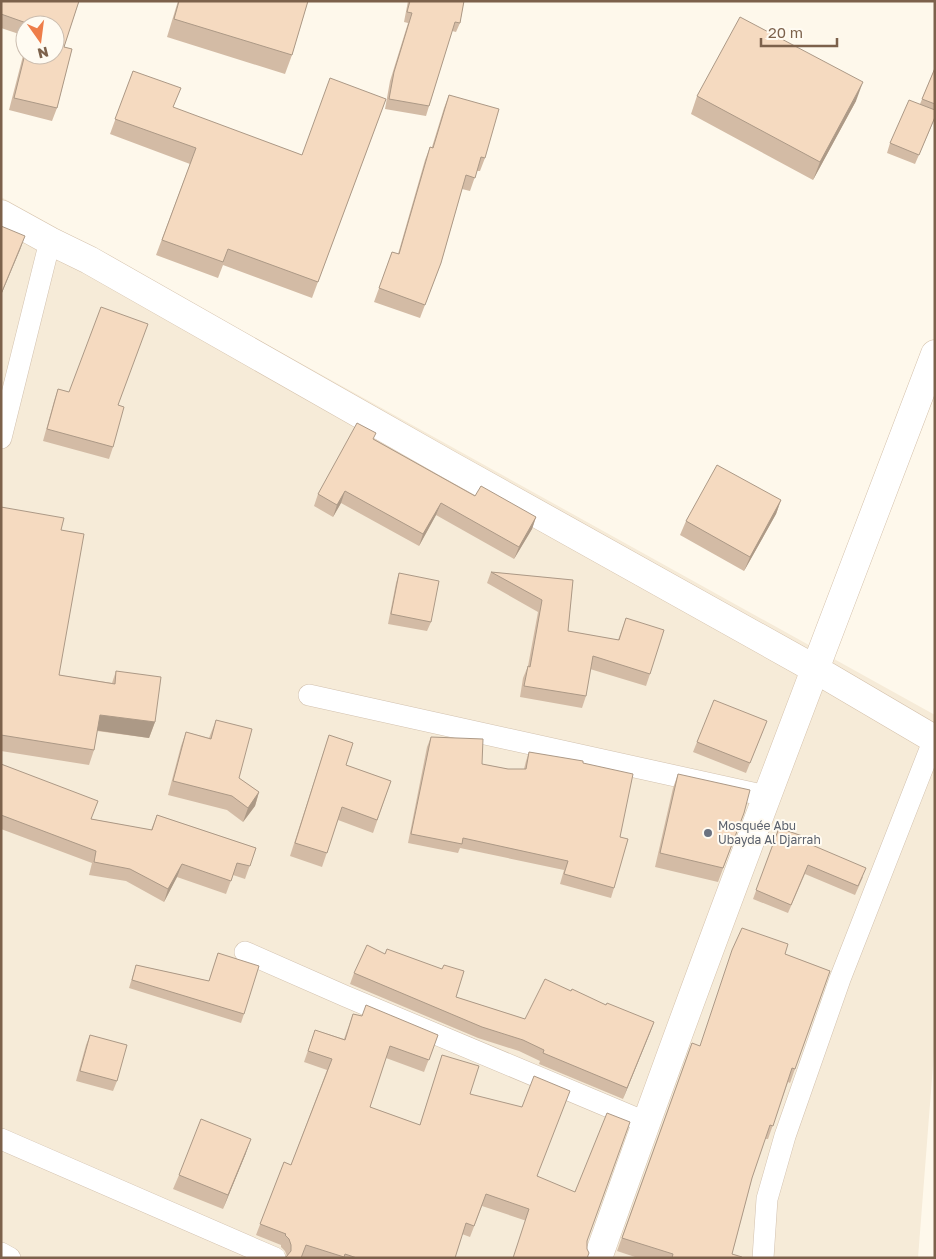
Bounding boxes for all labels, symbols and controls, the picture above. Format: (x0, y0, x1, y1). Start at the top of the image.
north arrow (15, 15, 65, 65)
scale bar (761, 15, 837, 47)
text: 20 m (768, 23, 803, 41)
text: N (36, 44, 50, 63)
place label: Mosquée Abu Ubayda Al Djarrah (718, 818, 821, 847)
marker: Mosquée Abu Ubayda Al Djarrah (702, 827, 714, 839)

